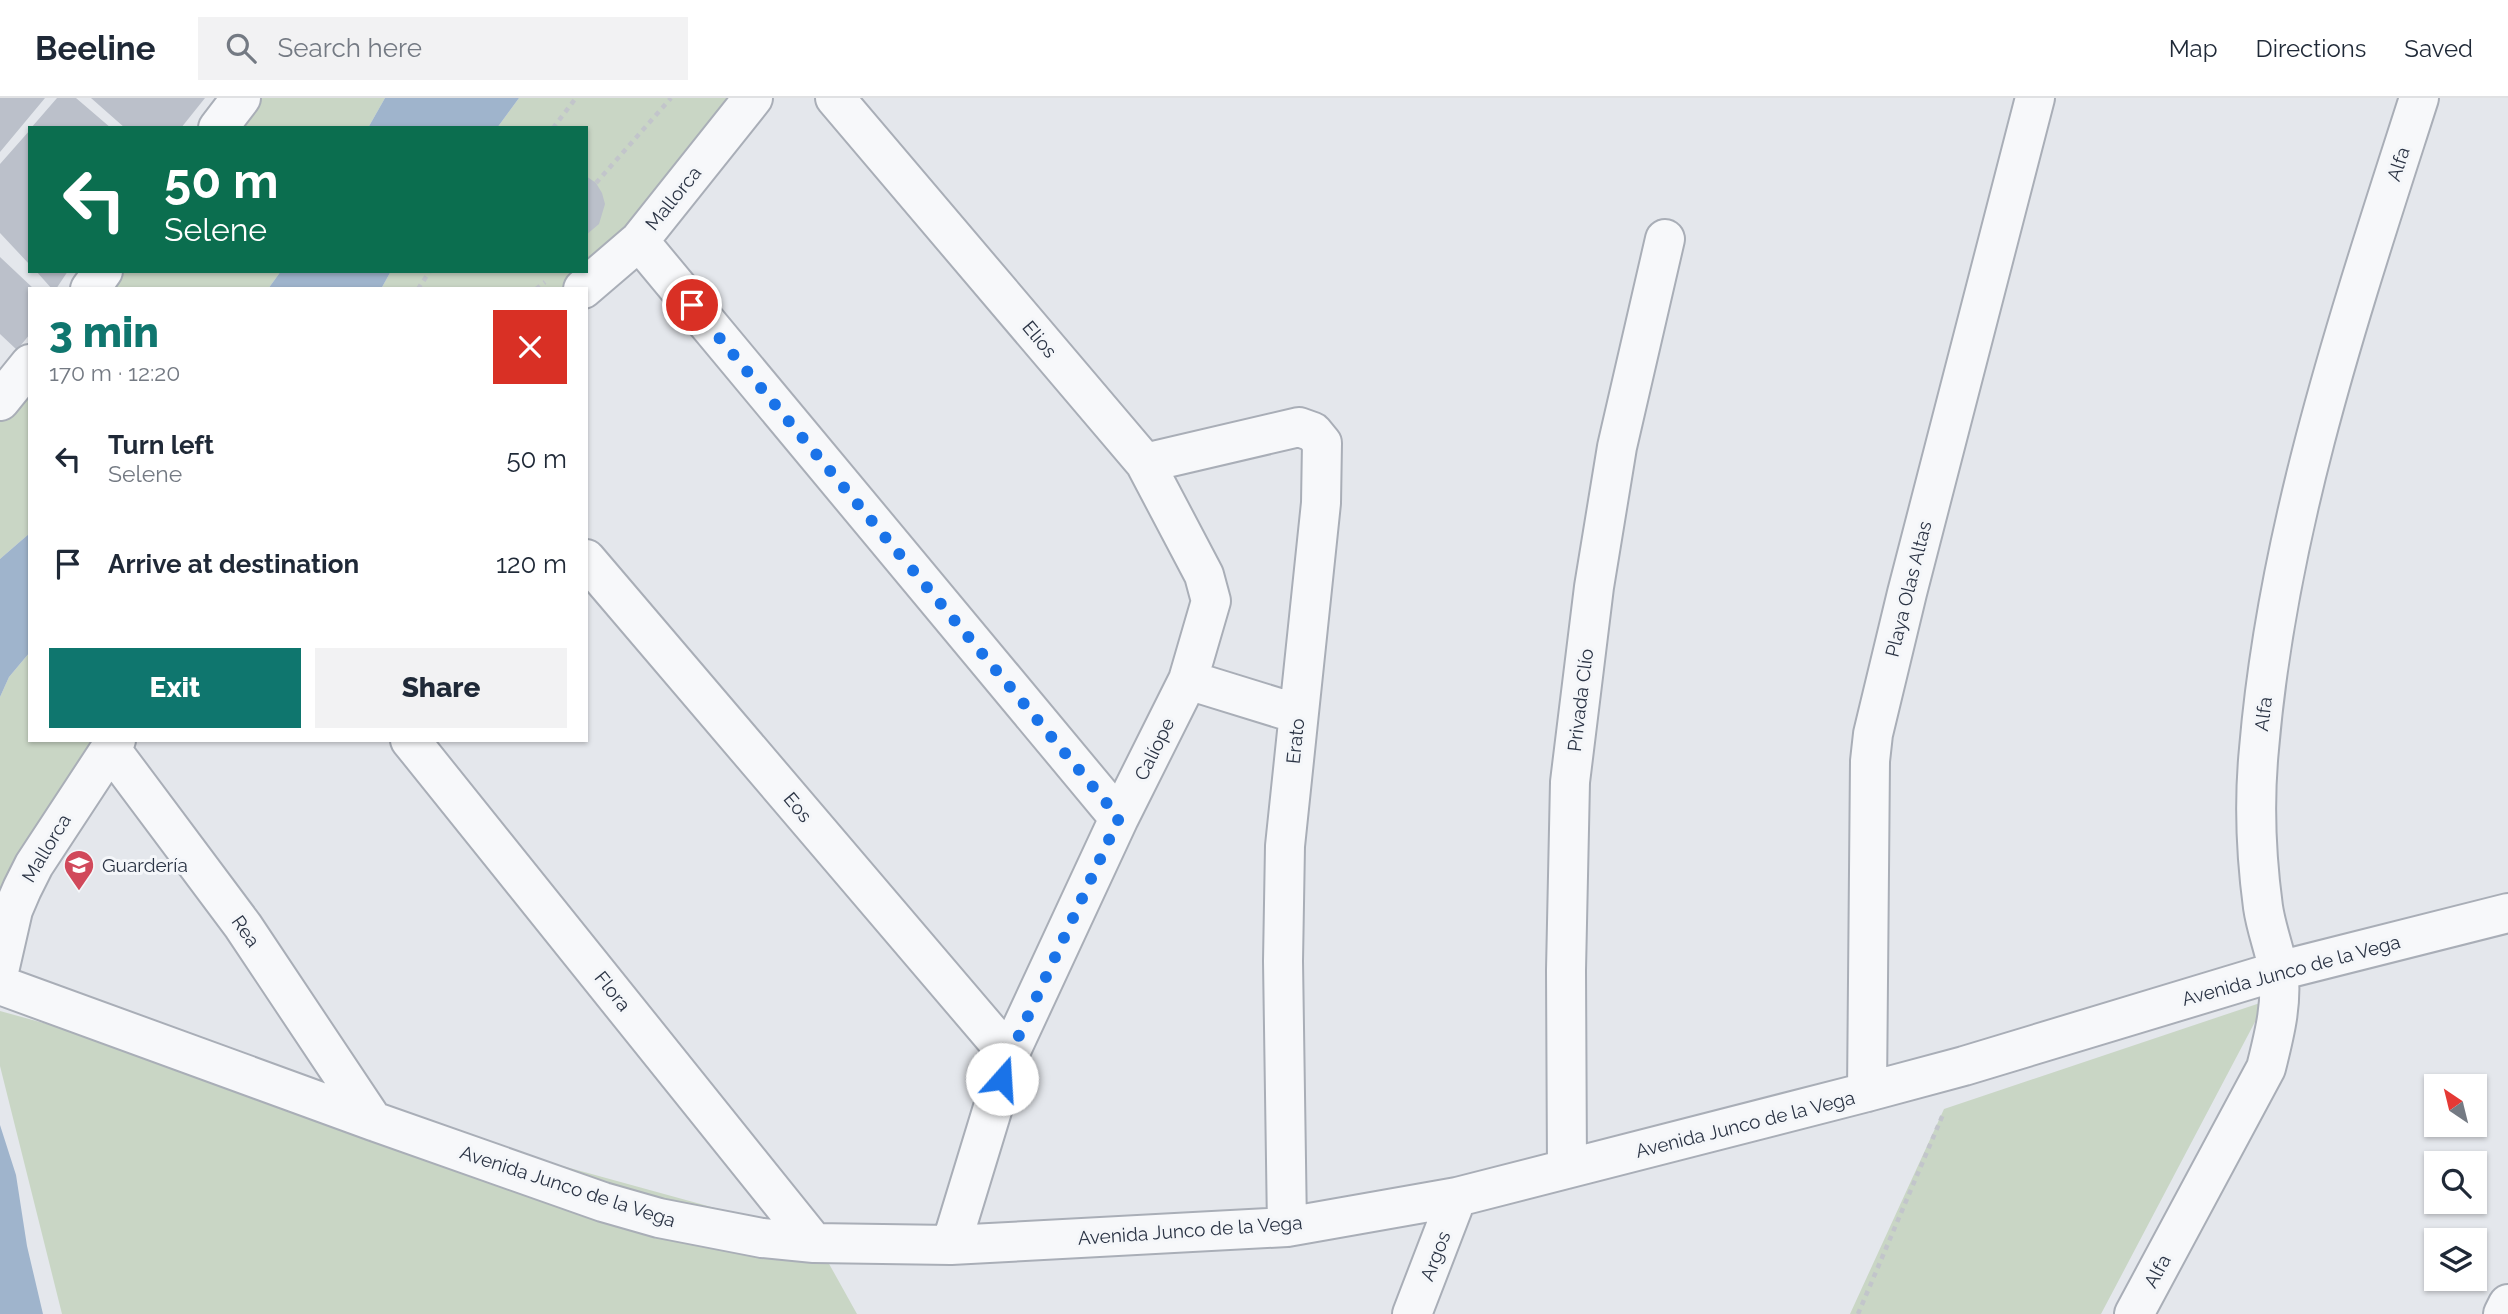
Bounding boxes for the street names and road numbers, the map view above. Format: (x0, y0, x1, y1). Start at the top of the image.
street label: Alfa (2382, 144, 2414, 184)
street label: Mallorca (641, 162, 705, 234)
street label: Elios (1018, 316, 1062, 362)
street label: Playa Olas Altas (1880, 519, 1936, 659)
street label: Privada Clío (1563, 647, 1597, 753)
street label: Alfa (2250, 695, 2276, 733)
street label: Calíope (1129, 714, 1179, 784)
street label: Erato (1282, 717, 1308, 765)
street label: Eos (779, 788, 817, 826)
street label: Mallorca (17, 810, 75, 886)
street label: Rea (227, 911, 265, 951)
street label: Avenida Junco de la Vega (2179, 930, 2403, 1010)
street label: Flora (590, 967, 636, 1015)
street label: Avenida Junco de la Vega (1633, 1086, 1857, 1162)
street label: Avenida Junco de la Vega (458, 1141, 678, 1231)
street label: Avenida Junco de la Vega (1077, 1211, 1303, 1249)
street label: Argos (1416, 1228, 1454, 1284)
street label: Alfa (2139, 1251, 2175, 1291)

